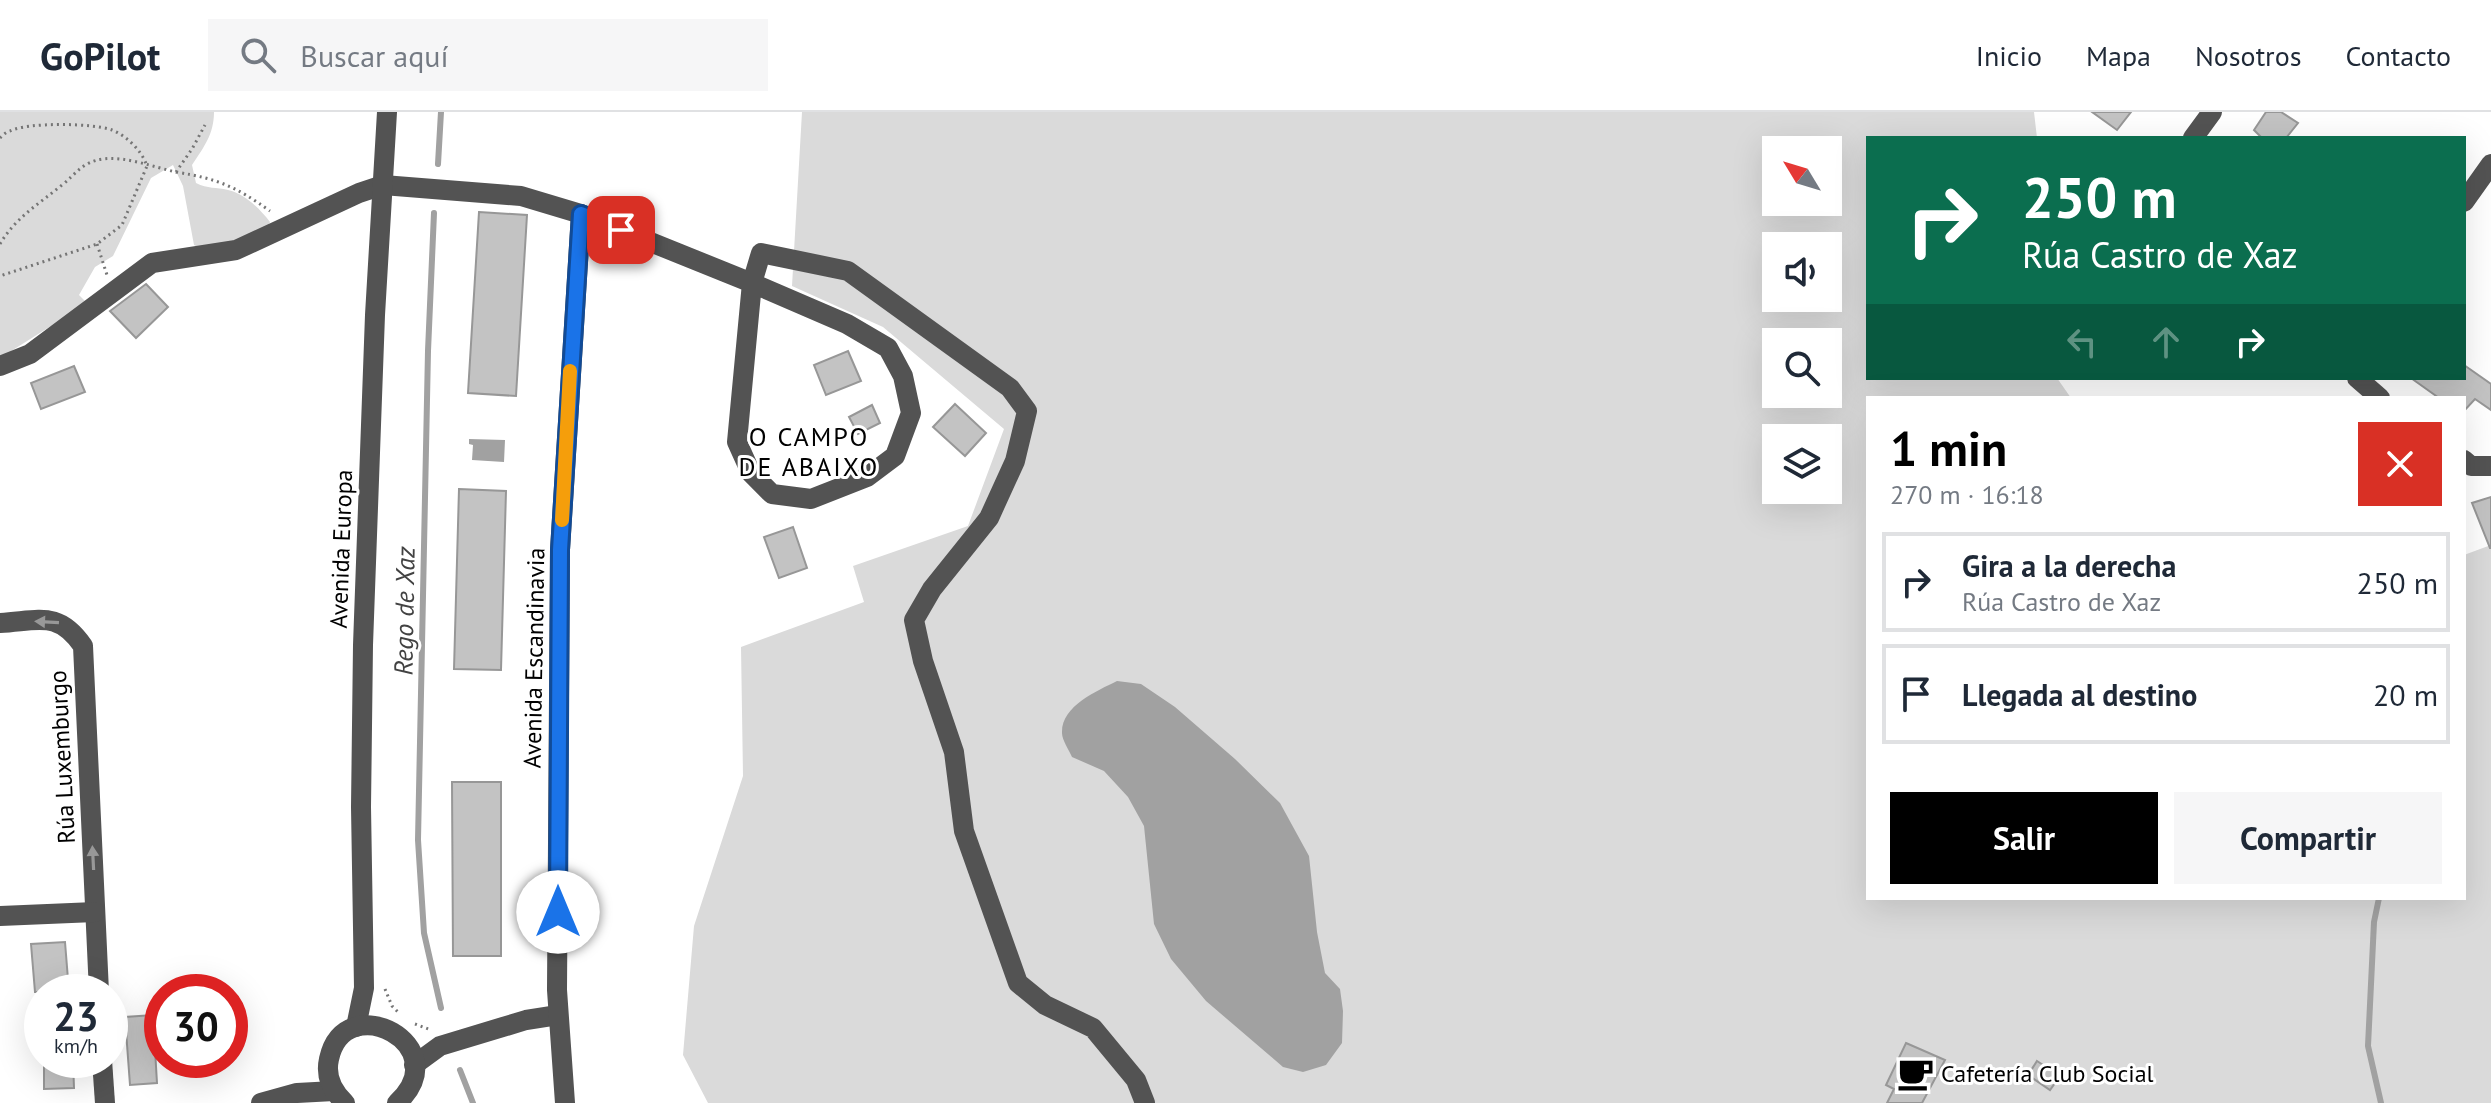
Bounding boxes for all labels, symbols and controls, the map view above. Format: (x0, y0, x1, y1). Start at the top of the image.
search box (208, 19, 768, 91)
text: GoPilot (40, 31, 160, 80)
icon: search (236, 33, 280, 77)
text: Buscar aquí (300, 36, 449, 75)
text: Inicio (1976, 37, 2042, 74)
text: Mapa (2086, 37, 2151, 74)
text: Nosotros (2195, 37, 2301, 74)
text: Contacto (2345, 37, 2451, 74)
north arrow (1762, 136, 1842, 216)
map controls (1762, 136, 1842, 504)
text: 250 m (2022, 161, 2177, 233)
icon: right (1890, 168, 1994, 272)
pin (587, 196, 655, 264)
icon: arrive (599, 208, 643, 252)
text: Rúa Castro de Xaz (2022, 231, 2298, 278)
button: sound (1762, 232, 1842, 312)
icon: left (2060, 320, 2104, 364)
icon: ahead (2144, 320, 2188, 364)
icon: right (2228, 320, 2272, 364)
button: search (1762, 328, 1842, 408)
text: 1 min (1890, 417, 2007, 479)
district label: O CAMPO DE ABAIXO (739, 420, 879, 483)
button: close (2358, 422, 2442, 506)
button: layers (1762, 424, 1842, 504)
street label: Avenida Europa (323, 469, 359, 629)
text: 270 m · 16:18 (1890, 478, 2044, 511)
water label: Rego de Xaz (386, 546, 422, 676)
text: Gira a la derecha (1962, 546, 2176, 585)
street label: Avenida Escandinavia (517, 547, 551, 769)
icon: right (1894, 560, 1938, 604)
text: 250 m (2357, 563, 2438, 602)
text: Rúa Castro de Xaz (1962, 585, 2161, 618)
one-way arrow (33, 615, 59, 628)
street label: Rúa Luxemburgo (42, 670, 82, 844)
icon: arrive (1894, 672, 1938, 716)
text: Llegada al destino (1962, 675, 2197, 714)
text: 20 m (2373, 675, 2438, 714)
button: Salir (1890, 792, 2158, 884)
button: Compartir (2174, 792, 2442, 884)
one-way arrow (86, 845, 99, 870)
position arrow (516, 870, 600, 954)
speed limit sign: 30 (144, 974, 248, 1078)
text: 23 (53, 990, 99, 1042)
text: km/h (54, 1033, 98, 1059)
cafe icon: Cafetería Club Social (1896, 1054, 1934, 1092)
place label: Cafetería Club Social (1941, 1058, 2154, 1089)

